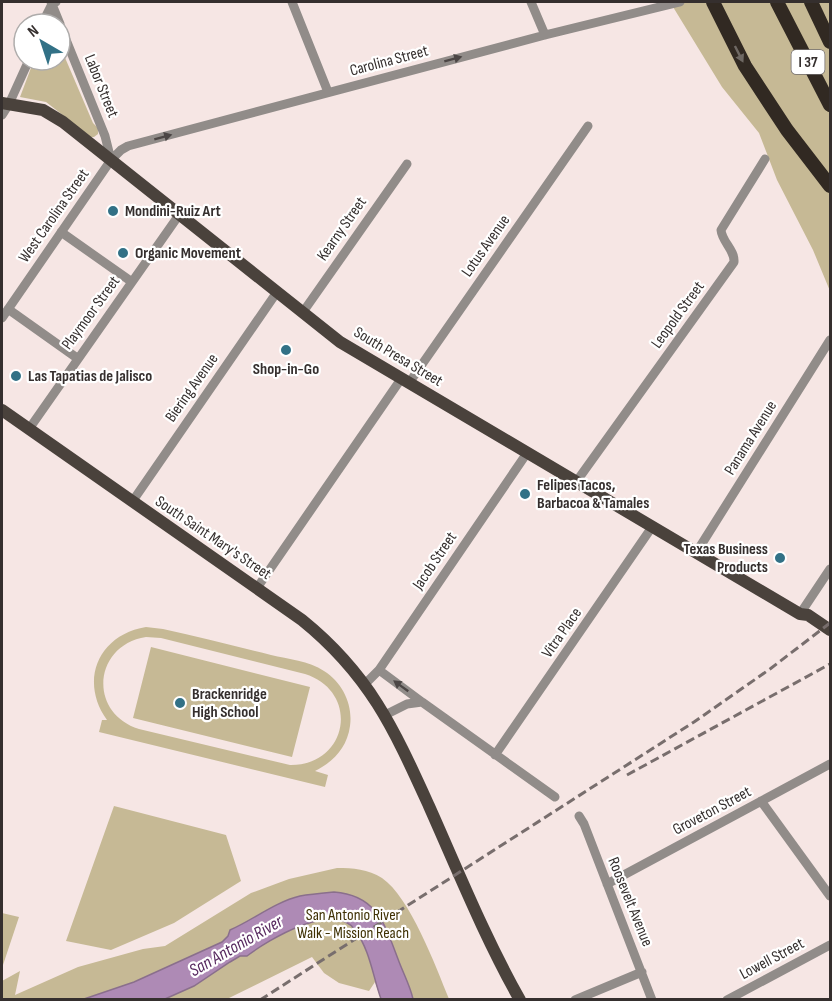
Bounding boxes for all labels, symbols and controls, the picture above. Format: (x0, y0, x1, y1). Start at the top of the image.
north arrow (12, 12, 72, 72)
text: N (24, 21, 43, 42)
street label: Carolina Street (348, 41, 430, 81)
one-way arrow (735, 45, 744, 62)
road number: I 37 (792, 50, 824, 74)
street label: Labor Street (80, 52, 122, 120)
one-way arrow (444, 54, 462, 64)
one-way arrow (154, 132, 172, 141)
street label: West Carolina Street (15, 165, 93, 266)
street label: Kearny Street (313, 193, 371, 265)
place label: Mondini-Ruiz Art (125, 202, 221, 221)
marker: Mondini-Ruiz Art (106, 204, 120, 218)
street label: Lotus Avenue (458, 211, 514, 281)
place label: Organic Movement (135, 244, 241, 263)
marker: Organic Movement (116, 246, 130, 260)
street label: Playmoor Street (58, 272, 124, 354)
street label: Leopold Street (647, 278, 709, 352)
street label: South Presa Street (350, 323, 446, 391)
marker: Shop-in-Go (279, 343, 293, 357)
street label: Biering Avenue (162, 350, 222, 426)
place label: Shop-in-Go (253, 360, 319, 379)
place label: Las Tapatias de Jalisco (28, 367, 152, 386)
marker: Las Tapatias de Jalisco (9, 369, 23, 383)
street label: Panama Avenue (721, 397, 781, 479)
place label: Felipes Tacos, Barbacoa & Tamales (537, 476, 649, 513)
marker: Felipes Tacos, Barbacoa & Tamales (518, 487, 532, 501)
street label: South Saint Mary's Street (151, 492, 275, 584)
street label: Jacob Street (408, 529, 461, 594)
place label: Texas Business Products (684, 540, 768, 577)
marker: Texas Business Products (773, 551, 787, 565)
street label: Vitra Place (538, 604, 586, 662)
one-way arrow (393, 680, 409, 692)
place label: Brackenridge High School (192, 685, 267, 722)
marker: Brackenridge High School (173, 696, 187, 710)
street label: Groveton Street (670, 782, 754, 840)
street label: Roosevelt Avenue (603, 855, 657, 949)
park label: San Antonio River Walk - Mission Reach (297, 906, 409, 943)
water label: San Antonio River (186, 910, 287, 981)
street label: Lowell Street (737, 934, 807, 984)

